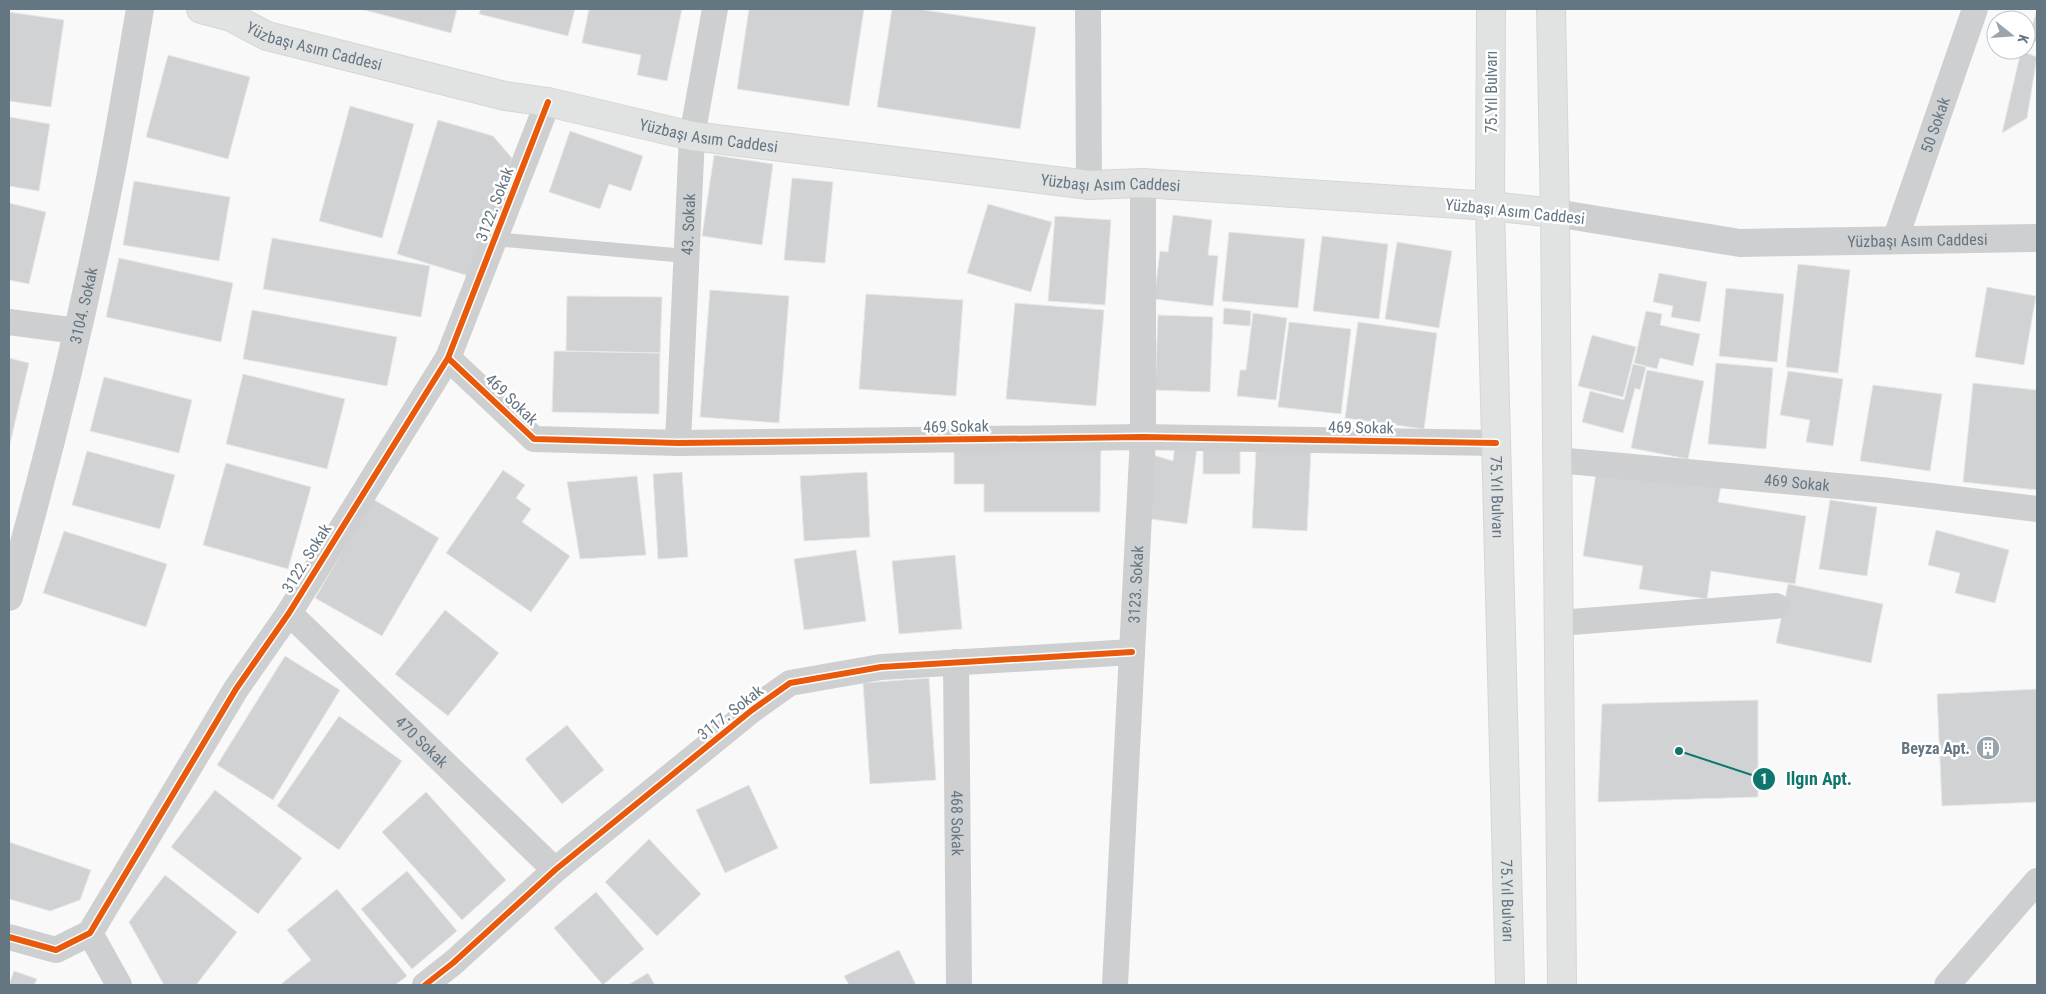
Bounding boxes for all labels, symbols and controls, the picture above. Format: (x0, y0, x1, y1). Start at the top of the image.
north arrow (1986, 10, 2036, 60)
street label: Yüzbaşı Asım Caddesi (243, 18, 384, 75)
text: K (2015, 33, 2032, 45)
street label: 75.Yıl Bulvarı (1482, 51, 1501, 133)
street label: 50 Sokak (1917, 94, 1954, 155)
street label: Yüzbaşı Asım Caddesi (637, 115, 779, 157)
street label: 3122. Sokak (472, 164, 518, 244)
street label: Yüzbaşı Asım Caddesi (1039, 170, 1181, 195)
street label: 43. Sokak (678, 192, 699, 256)
street label: Yüzbaşı Asım Caddesi (1444, 195, 1586, 228)
street label: Yüzbaşı Asım Caddesi (1847, 230, 1988, 251)
street label: 3104. Sokak (66, 265, 102, 346)
street label: 469 Sokak (481, 370, 542, 430)
street label: 469 Sokak (923, 416, 990, 437)
street label: 469 Sokak (1328, 417, 1395, 438)
street label: 75.Yıl Bulvarı (1486, 455, 1508, 539)
street label: 469 Sokak (1763, 470, 1831, 495)
street label: 3122. Sokak (278, 520, 336, 596)
street label: 3123. Sokak (1124, 544, 1147, 624)
street label: 3117. Sokak (694, 680, 767, 744)
street label: 470 Sokak (391, 712, 453, 772)
building icon: Beyza Apt. (1975, 735, 2001, 761)
place label: Beyza Apt. (1901, 739, 1970, 758)
callout: Ilgın Apt. (1751, 762, 1863, 795)
text: Ilgın Apt. (1786, 768, 1852, 789)
text: 1 (1760, 770, 1768, 788)
street label: 468 Sokak (947, 790, 967, 857)
street label: 75.Yıl Bulvarı (1497, 859, 1518, 942)

